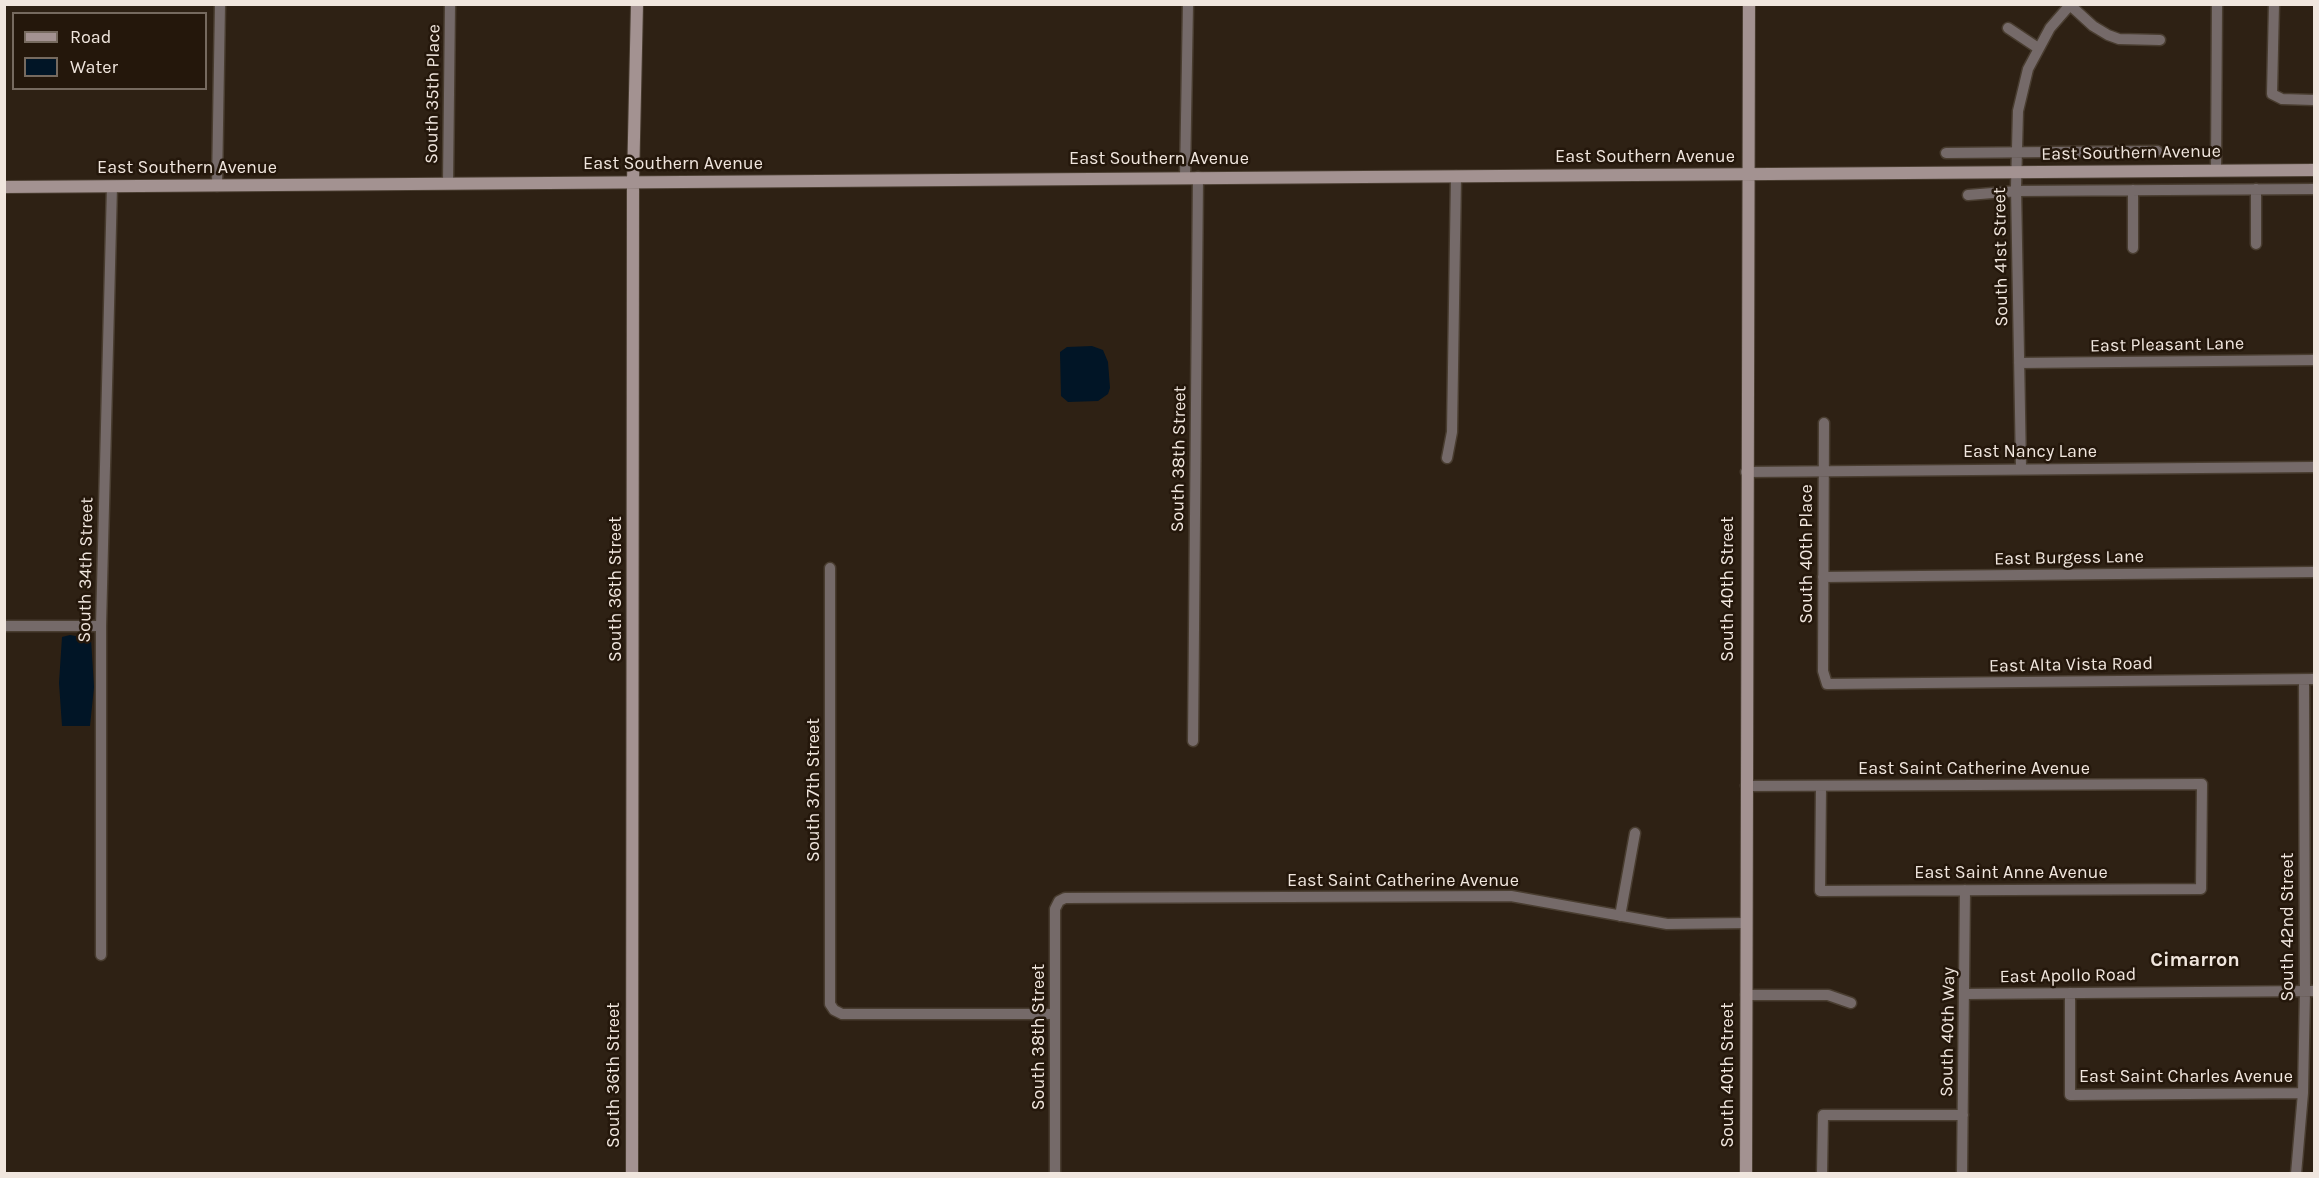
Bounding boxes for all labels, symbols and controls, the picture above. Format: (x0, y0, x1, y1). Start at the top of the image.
legend (12, 12, 207, 90)
street label: South 35th Place (421, 24, 445, 164)
text: Road (70, 26, 111, 48)
text: Water (70, 56, 118, 78)
street label: East Southern Avenue (2041, 141, 2221, 165)
street label: East Southern Avenue (1555, 146, 1735, 168)
street label: East Southern Avenue (1069, 148, 1249, 170)
street label: East Southern Avenue (583, 153, 763, 175)
street label: East Southern Avenue (97, 157, 277, 179)
street label: South 41st Street (1989, 187, 2013, 327)
street label: East Pleasant Lane (2090, 333, 2244, 357)
street label: South 38th Street (1167, 386, 1191, 532)
street label: East Nancy Lane (1963, 441, 2097, 463)
street label: South 40th Place (1796, 484, 1818, 624)
street label: South 34th Street (74, 497, 98, 643)
street label: South 36th Street (605, 516, 627, 662)
street label: South 40th Street (1717, 516, 1739, 662)
street label: East Burgess Lane (1994, 546, 2144, 570)
street label: East Alta Vista Road (1989, 653, 2153, 677)
street label: South 37th Street (803, 718, 825, 862)
street label: East Saint Catherine Avenue (1858, 758, 2090, 780)
street label: South 42nd Street (2277, 852, 2299, 1002)
street label: East Saint Anne Avenue (1914, 862, 2108, 884)
street label: East Saint Catherine Avenue (1287, 870, 1519, 892)
district label: Cimarron (2150, 948, 2240, 972)
street label: South 38th Street (1028, 964, 1050, 1110)
street label: East Apollo Road (1999, 964, 2137, 988)
street label: South 40th Way (1936, 967, 1960, 1097)
street label: South 36th Street (603, 1002, 625, 1148)
street label: South 40th Street (1717, 1002, 1739, 1148)
street label: East Saint Charles Avenue (2079, 1066, 2293, 1088)

